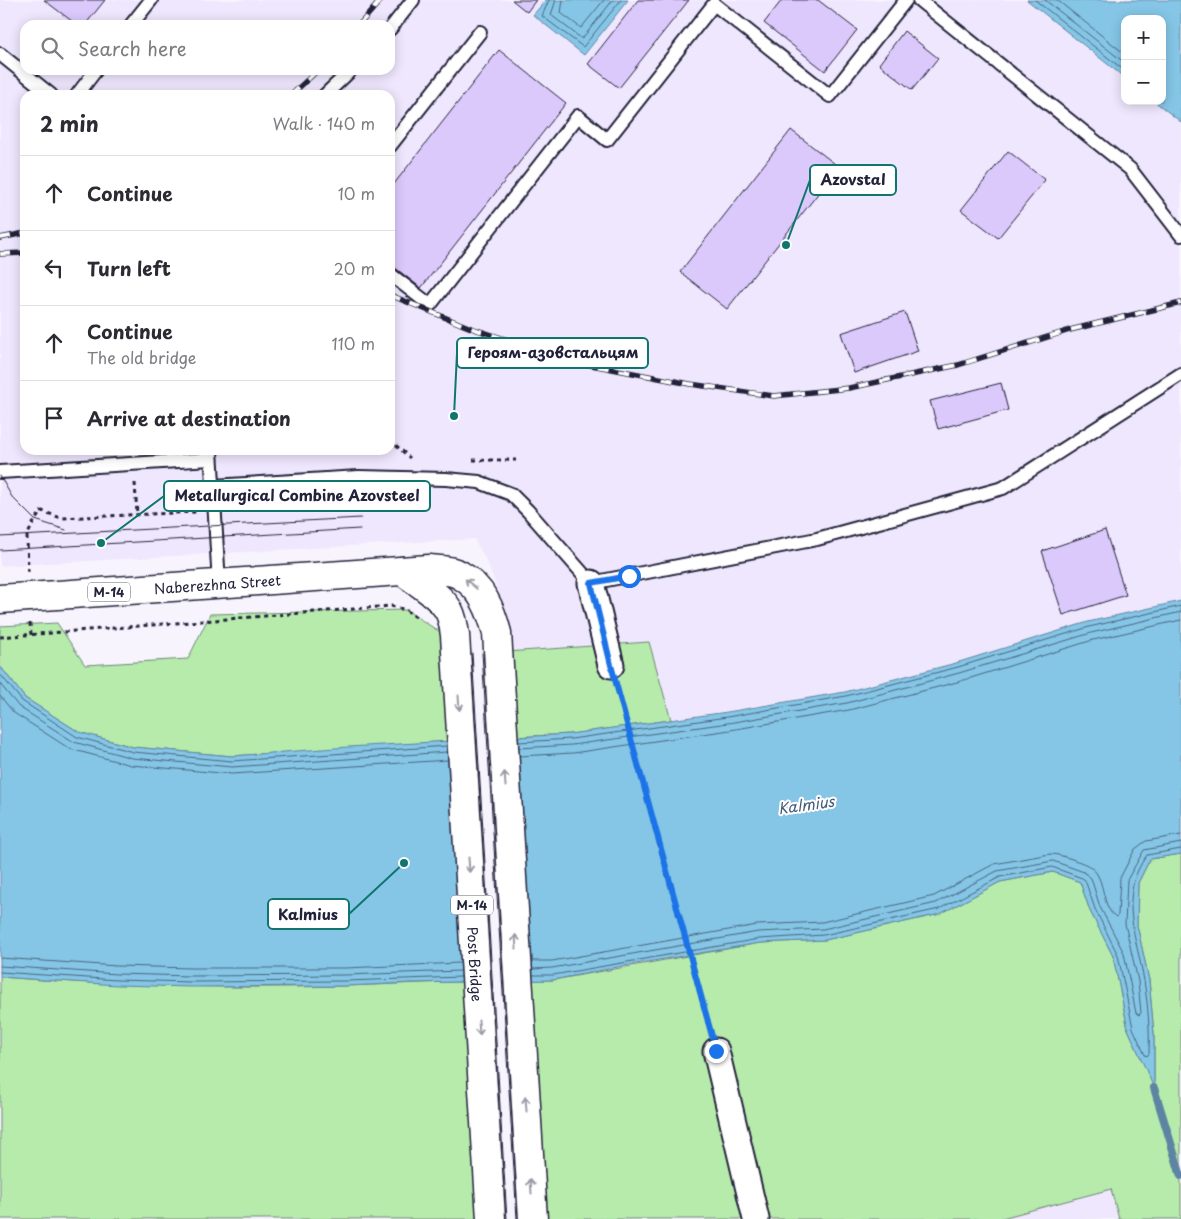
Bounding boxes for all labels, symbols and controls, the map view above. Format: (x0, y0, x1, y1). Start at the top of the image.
map controls (1121, 15, 1166, 105)
button: + (1121, 15, 1166, 60)
search box (20, 20, 395, 75)
icon: search (38, 34, 66, 62)
text: Search here (78, 34, 187, 62)
button: − (1121, 60, 1166, 105)
text: 2 min (40, 107, 99, 139)
text: Walk · 140 m (273, 111, 375, 135)
callout: Azovstal (810, 165, 896, 195)
text: Azovstal (819, 167, 886, 190)
icon: ahead (40, 179, 68, 207)
text: Continue (87, 179, 173, 207)
text: 10 m (338, 181, 375, 205)
icon: left (40, 254, 68, 282)
text: Turn left (87, 254, 171, 282)
text: 20 m (334, 256, 375, 280)
text: Continue (87, 317, 173, 345)
icon: ahead (40, 329, 68, 357)
text: 110 m (332, 331, 375, 355)
callout: Героям-азовстальцям (457, 338, 648, 368)
text: Героям-азовстальцям (467, 340, 639, 363)
text: The old bridge (87, 345, 197, 369)
icon: arrive (40, 404, 68, 432)
text: Arrive at destination (87, 404, 291, 432)
callout: Metallurgical Combine Azovsteel (164, 481, 430, 511)
text: Metallurgical Combine Azovsteel (174, 483, 420, 506)
route start (618, 565, 641, 588)
street label: Naberezhna Street (153, 569, 282, 599)
one-way arrow (464, 578, 477, 589)
road number: М-14 (88, 582, 130, 602)
one-way arrow (455, 695, 464, 711)
one-way arrow (501, 772, 510, 788)
water label: Kalmius (777, 789, 837, 819)
one-way arrow (465, 857, 474, 873)
road number: М-14 (451, 896, 493, 914)
callout: Kalmius (268, 899, 349, 929)
text: Kalmius (278, 902, 338, 925)
street label: Post Bridge (463, 926, 488, 1002)
one-way arrow (511, 934, 520, 950)
one-way arrow (475, 1019, 484, 1035)
route end (705, 1040, 728, 1063)
one-way arrow (521, 1096, 530, 1112)
one-way arrow (526, 1178, 536, 1194)

